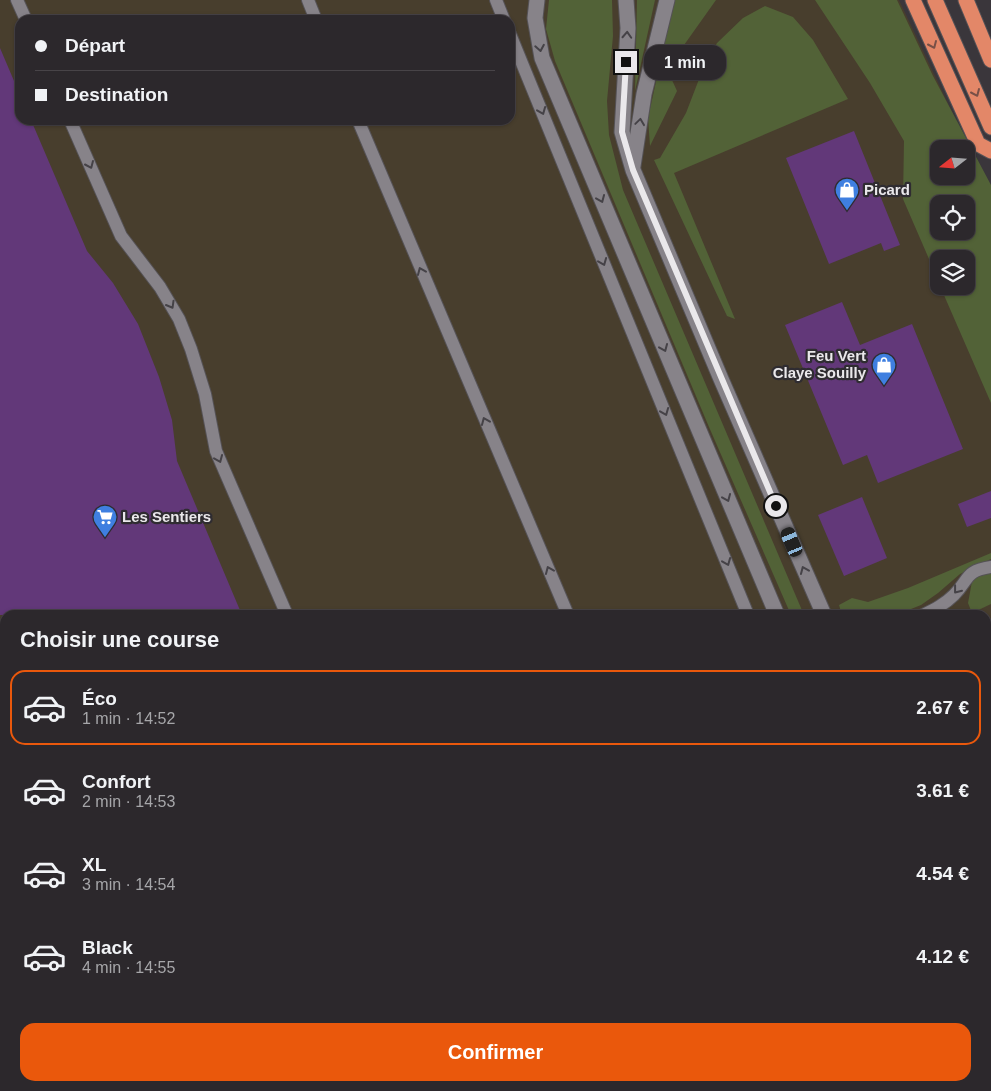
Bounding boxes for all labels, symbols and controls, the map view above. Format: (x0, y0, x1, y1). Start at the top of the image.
one-way arrow (622, 31, 632, 39)
text: Départ (65, 35, 125, 56)
one-way arrow (927, 39, 937, 48)
one-way arrow (535, 44, 545, 53)
callout: 1 min (644, 44, 726, 80)
route end (615, 51, 637, 73)
text: 1 min (664, 54, 706, 71)
text: Destination (65, 84, 168, 105)
one-way arrow (969, 88, 980, 97)
one-way arrow (536, 107, 546, 115)
one-way arrow (634, 117, 645, 125)
north arrow (930, 140, 975, 185)
map controls (930, 140, 975, 295)
one-way arrow (83, 160, 94, 169)
shop icon: Picard (834, 177, 860, 211)
place label: Picard (864, 181, 910, 198)
one-way arrow (595, 194, 605, 203)
button: locate (930, 195, 975, 240)
button: layers (930, 250, 975, 295)
one-way arrow (597, 257, 608, 266)
one-way arrow (417, 267, 428, 276)
one-way arrow (164, 299, 174, 308)
one-way arrow (658, 343, 669, 352)
place label: Feu Vert Claye Souilly (773, 347, 867, 381)
shop icon: Feu Vert Claye Souilly (871, 352, 897, 386)
one-way arrow (659, 407, 670, 416)
one-way arrow (481, 417, 491, 426)
one-way arrow (213, 454, 223, 463)
one-way arrow (721, 493, 732, 502)
route start (765, 495, 787, 517)
supermarket icon: Les Sentiers (92, 504, 118, 538)
place label: Les Sentiers (122, 508, 211, 525)
car (779, 525, 804, 559)
one-way arrow (721, 558, 731, 566)
one-way arrow (544, 566, 555, 575)
one-way arrow (800, 566, 811, 575)
one-way arrow (954, 584, 963, 594)
text: Choisir une course (20, 627, 219, 652)
icon: car (22, 685, 67, 730)
text: Éco (82, 688, 117, 709)
text: 2.67 € (916, 697, 969, 718)
text: 1 min · 14:52 (82, 710, 175, 727)
icon: car (22, 768, 67, 813)
text: Confort (82, 771, 151, 792)
text: 3.61 € (916, 780, 969, 801)
text: 2 min · 14:53 (82, 793, 175, 810)
icon: car (22, 851, 67, 896)
text: XL (82, 854, 106, 875)
text: 4.54 € (916, 863, 969, 884)
text: 3 min · 14:54 (82, 876, 175, 893)
icon: car (22, 934, 67, 979)
text: Black (82, 937, 133, 958)
text: 4.12 € (916, 946, 969, 967)
text: 4 min · 14:55 (82, 959, 175, 976)
button: Confirmer (20, 1023, 971, 1081)

